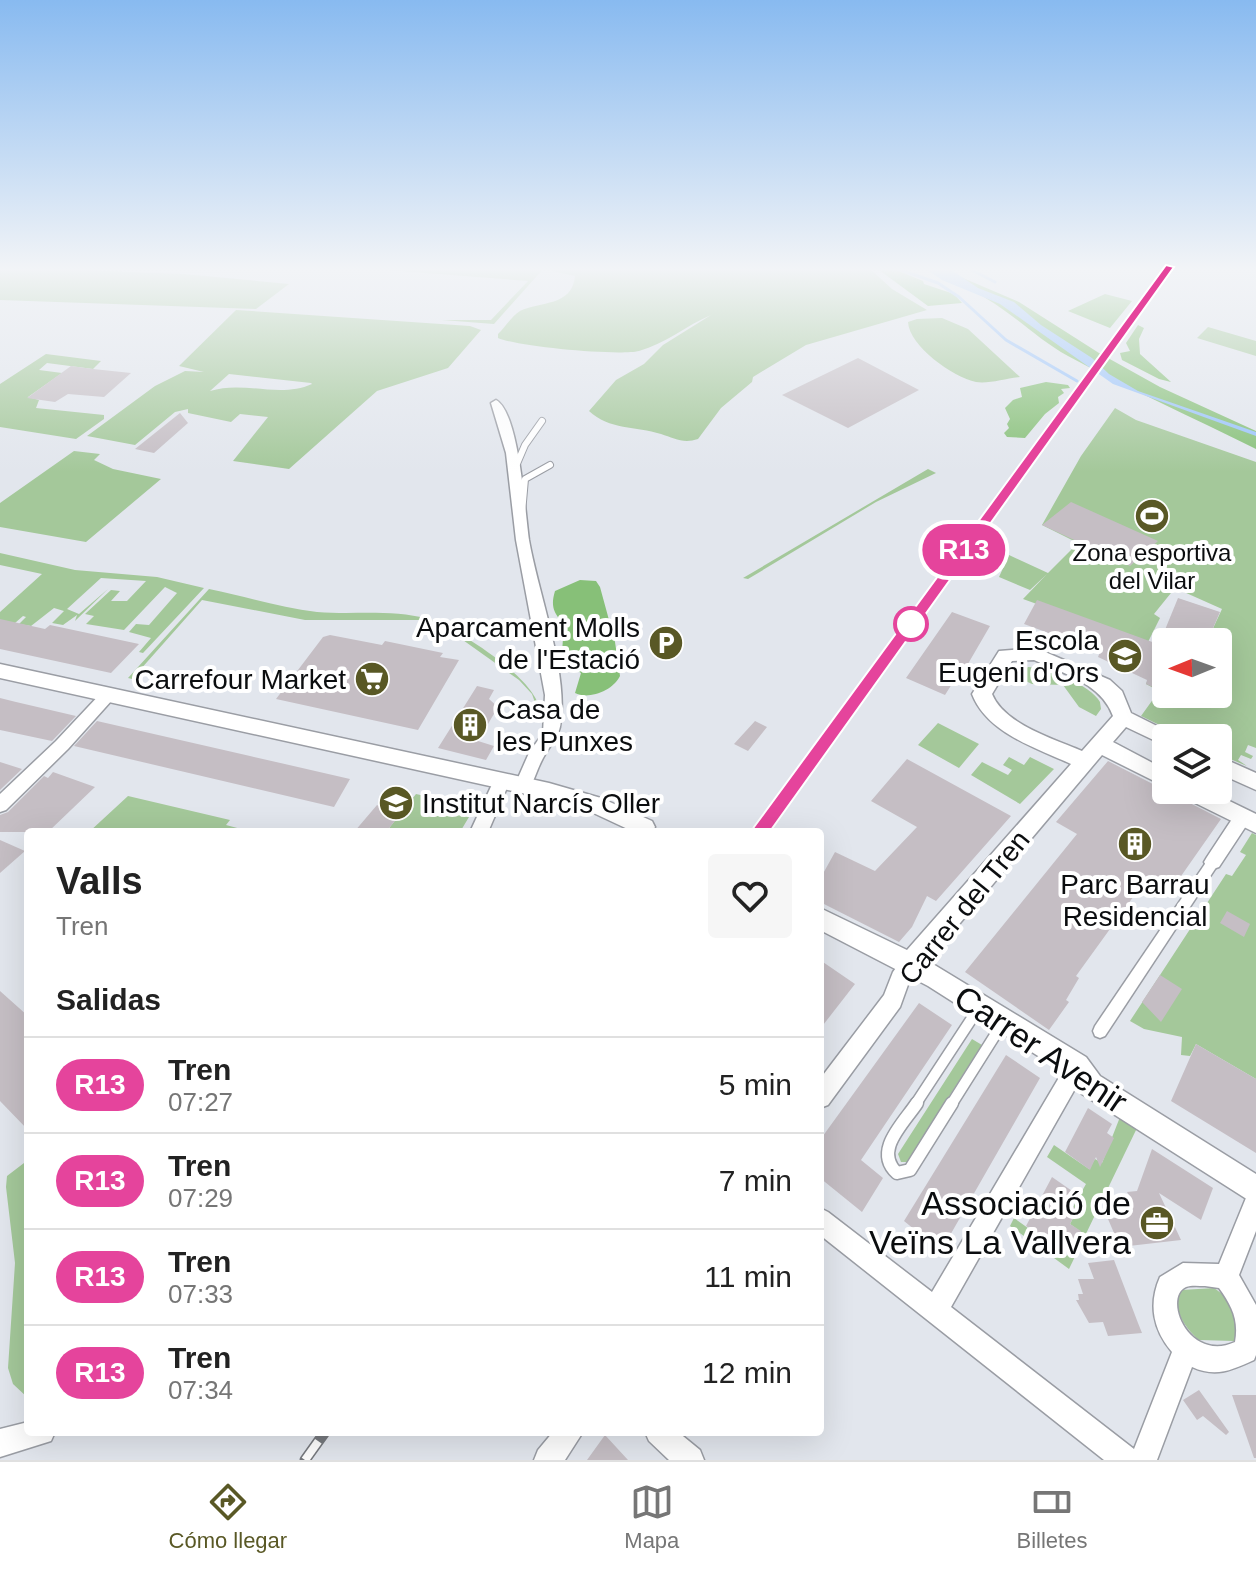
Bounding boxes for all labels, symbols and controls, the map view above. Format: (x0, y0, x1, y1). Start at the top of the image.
sports icon: Zona esportiva del Vilar (1133, 497, 1171, 535)
line badge: R13 (918, 524, 1010, 576)
text: R13 (938, 534, 990, 565)
place label: Zona esportiva del Vilar (1073, 539, 1232, 594)
unlabelled marker (894, 607, 928, 641)
place label: Aparcament Molls de l'Estació (416, 612, 640, 675)
parking icon: Aparcament Molls de l'Estació (647, 624, 685, 662)
place label: Escola Eugeni d'Ors (938, 625, 1099, 688)
north arrow (1152, 628, 1232, 708)
map controls (1152, 628, 1232, 804)
school or university icon: Escola Eugeni d'Ors (1106, 637, 1144, 675)
supermarket icon: Carrefour Market (353, 660, 391, 698)
place label: Carrefour Market (134, 664, 346, 695)
place label: Casa de les Punxes (496, 694, 633, 757)
building icon: Casa de les Punxes (451, 706, 489, 744)
button: layers (1152, 724, 1232, 804)
school or university icon: Institut Narcís Oller (377, 784, 415, 822)
place label: Institut Narcís Oller (422, 788, 660, 819)
street label: Carrer del Tren (893, 824, 1036, 990)
building icon: Parc Barrau Residencial (1116, 825, 1154, 863)
button: heart (708, 854, 792, 938)
text: Valls (56, 860, 143, 902)
place label: Parc Barrau Residencial (1060, 869, 1210, 932)
text: Tren (56, 911, 109, 941)
street label: Carrer Avenir (948, 977, 1134, 1121)
text: Salidas (56, 983, 161, 1016)
text: Tren (168, 1053, 231, 1086)
text: 5 min (719, 1068, 792, 1101)
text: R13 (74, 1069, 126, 1100)
text: 07:27 (168, 1087, 233, 1117)
text: Tren (168, 1149, 231, 1182)
text: 7 min (719, 1164, 792, 1197)
text: R13 (74, 1165, 126, 1196)
text: 07:29 (168, 1183, 233, 1213)
place label: Associació de Veïns La Vallvera (869, 1184, 1131, 1261)
office icon: Associació de Veïns La Vallvera (1138, 1204, 1176, 1242)
text: Tren (168, 1245, 231, 1278)
text: 11 min (704, 1260, 792, 1293)
text: R13 (74, 1261, 126, 1292)
text: 07:33 (168, 1279, 233, 1309)
text: Tren (168, 1341, 231, 1374)
text: 12 min (702, 1356, 792, 1389)
text: R13 (74, 1357, 126, 1388)
text: 07:34 (168, 1375, 233, 1405)
tab: Cómo llegar (169, 1480, 287, 1554)
tab: Mapa (624, 1480, 679, 1554)
tab: Billetes (1017, 1480, 1087, 1554)

